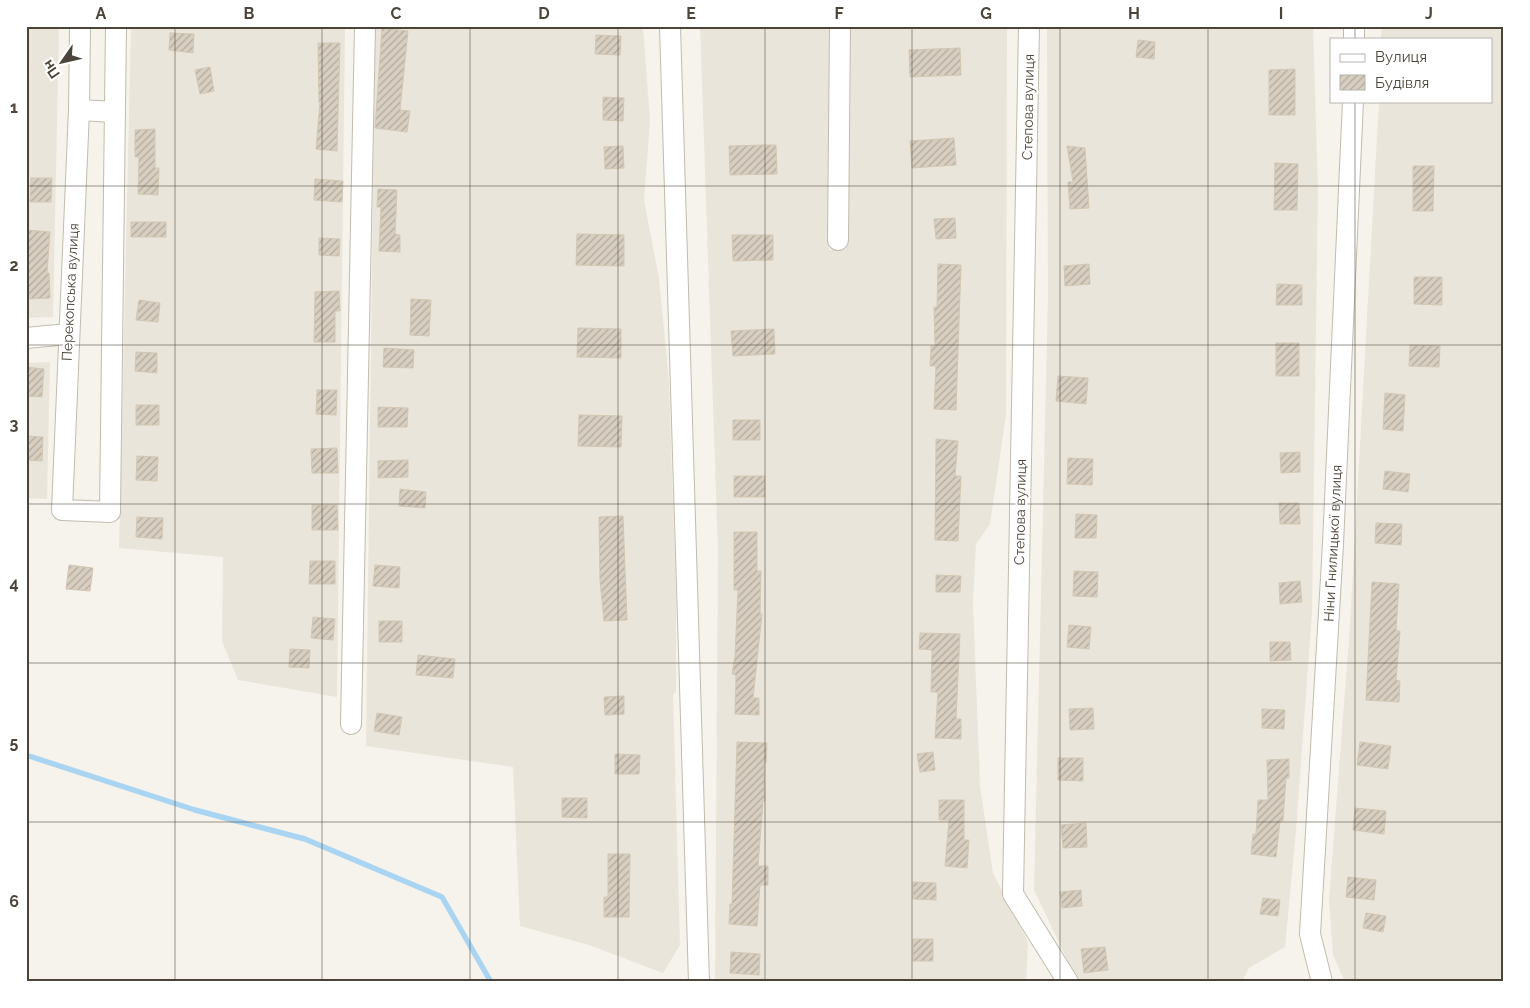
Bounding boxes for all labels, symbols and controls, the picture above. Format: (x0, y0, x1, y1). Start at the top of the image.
text: A (96, 4, 107, 23)
text: B (244, 4, 255, 23)
text: C (391, 4, 402, 23)
text: D (538, 4, 550, 23)
text: E (686, 4, 696, 23)
text: F (834, 4, 844, 23)
text: G (980, 4, 992, 23)
text: H (1128, 4, 1140, 23)
text: I (1279, 4, 1283, 23)
text: J (1425, 4, 1433, 23)
north arrow (38, 38, 88, 88)
legend (1330, 38, 1492, 102)
text: Вулиця (1375, 48, 1427, 66)
street label: Степова вулиця (1019, 54, 1037, 160)
text: Пн (39, 57, 63, 81)
text: Будівля (1375, 74, 1429, 92)
text: 1 (10, 98, 18, 117)
street label: Перекопська вулиця (58, 223, 82, 361)
text: 2 (9, 256, 19, 275)
text: 3 (10, 415, 19, 434)
street label: Степова вулиця (1011, 459, 1029, 565)
street label: Ніни Гнилицької вулиця (1320, 464, 1345, 622)
text: 4 (9, 574, 19, 593)
text: 5 (10, 733, 19, 752)
text: 6 (9, 892, 19, 911)

